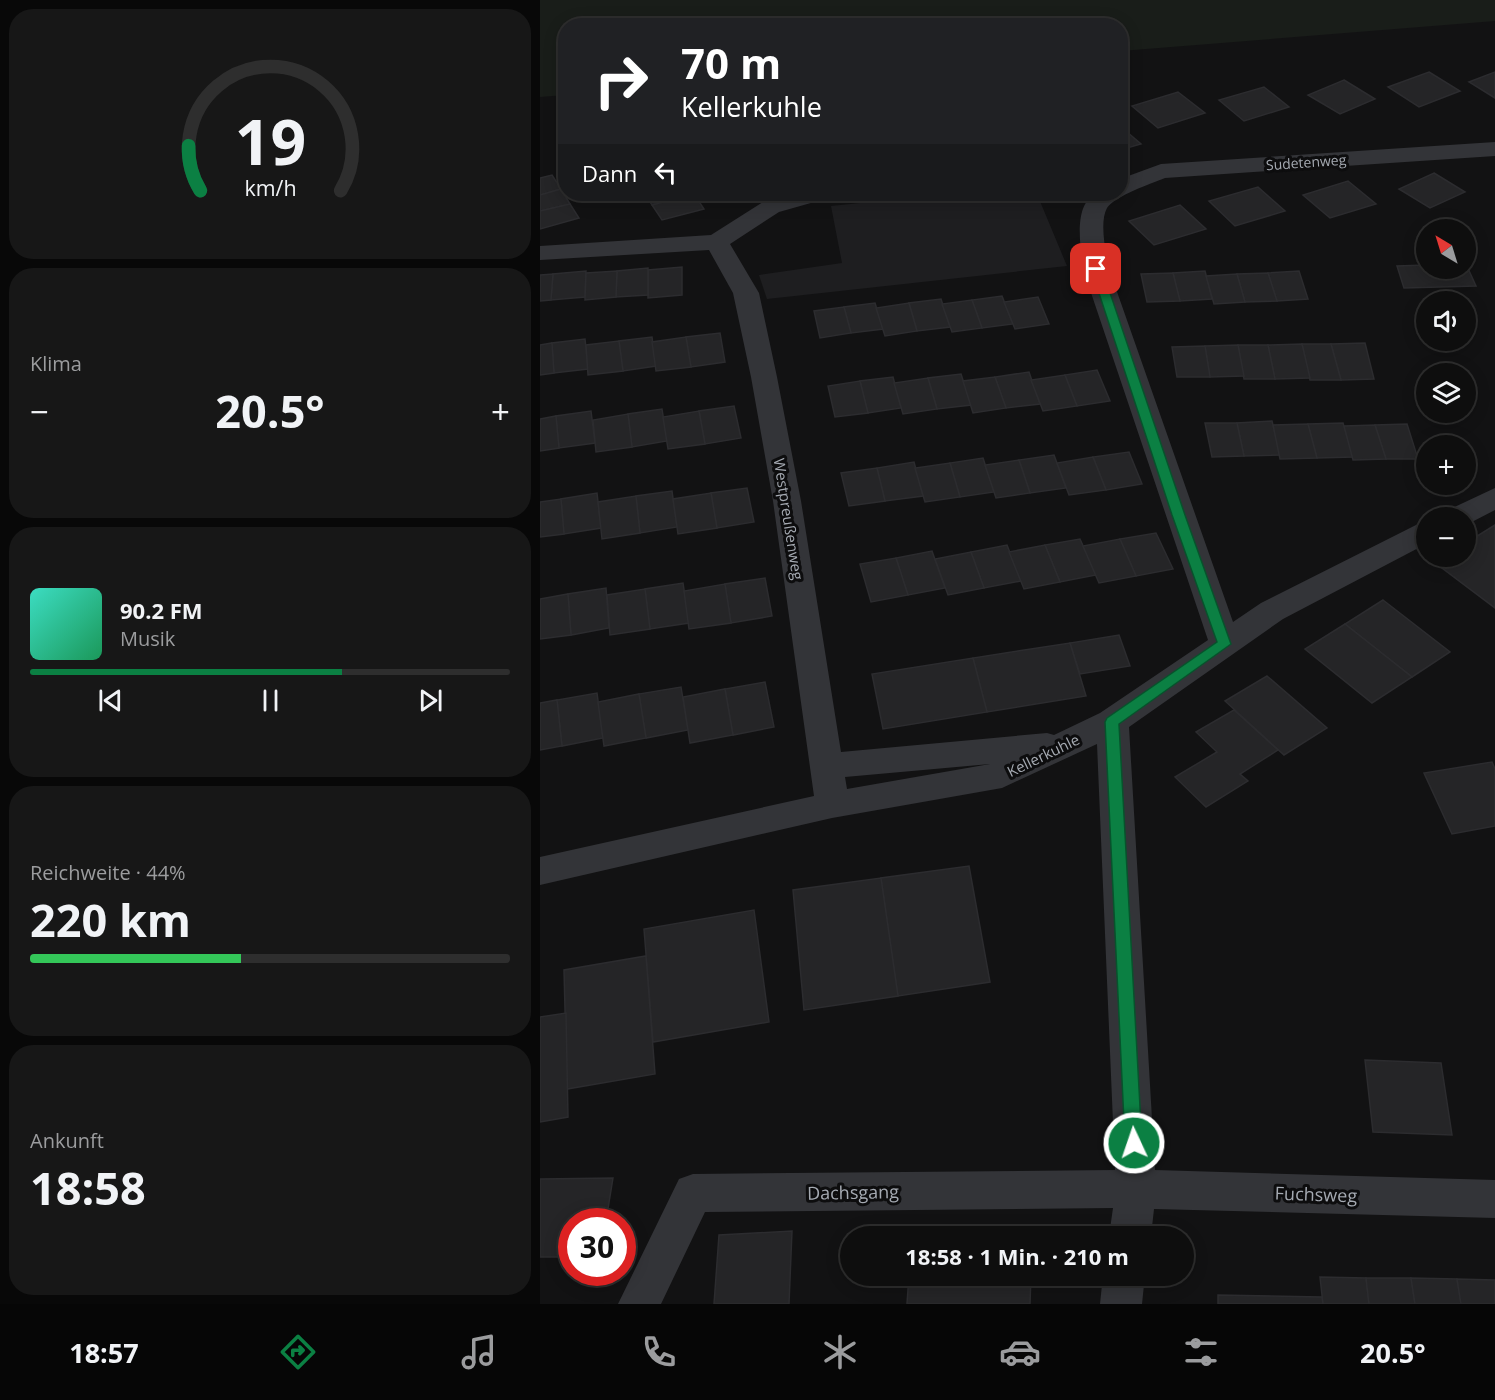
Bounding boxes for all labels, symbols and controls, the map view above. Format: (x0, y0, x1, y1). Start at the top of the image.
text: 70 m (681, 34, 781, 91)
icon: right (582, 42, 660, 120)
text: Kellerkuhle (681, 88, 822, 125)
text: 19 (234, 98, 306, 183)
street label: Sudetenweg (1265, 150, 1347, 174)
icon: left (649, 156, 682, 189)
text: Dann (582, 158, 637, 188)
text: km/h (244, 173, 296, 202)
north arrow (1416, 219, 1476, 279)
map controls (1416, 219, 1476, 567)
pin (1070, 243, 1121, 294)
icon: arrive (1079, 252, 1112, 285)
button: sound (1416, 291, 1476, 351)
text: Klima (30, 350, 82, 377)
button: layers (1416, 363, 1476, 423)
text: 20.5° (215, 380, 325, 441)
text: − (30, 389, 49, 434)
text: + (491, 389, 510, 434)
button: + (1416, 435, 1476, 495)
street label: Westpreußenweg (770, 457, 808, 581)
button: − (1416, 507, 1476, 567)
text: 90.2 FM (120, 595, 203, 625)
text: Musik (120, 625, 175, 652)
icon: previous (94, 684, 127, 717)
icon: pause (254, 684, 287, 717)
icon: next (414, 684, 447, 717)
street label: Kellerkuhle (1003, 729, 1083, 781)
text: Reichweite · 44% (30, 859, 186, 886)
text: 220 km (30, 889, 191, 950)
position arrow (1102, 1111, 1166, 1175)
text: Ankunft (30, 1127, 104, 1154)
text: 18:58 (30, 1157, 146, 1218)
street label: Dachsgang (807, 1179, 899, 1205)
street label: Fuchsweg (1274, 1181, 1358, 1207)
speed limit sign: 30 (558, 1208, 636, 1286)
text: 18:58 · 1 Min. · 210 m (905, 1241, 1129, 1271)
icon: directions (277, 1331, 319, 1373)
icon: music (458, 1331, 500, 1373)
icon: phone (638, 1331, 680, 1373)
icon: climate (819, 1331, 861, 1373)
icon: car (999, 1331, 1041, 1373)
icon: filters (1180, 1331, 1222, 1373)
text: 18:57 (69, 1334, 139, 1371)
text: 20.5° (1360, 1334, 1426, 1371)

